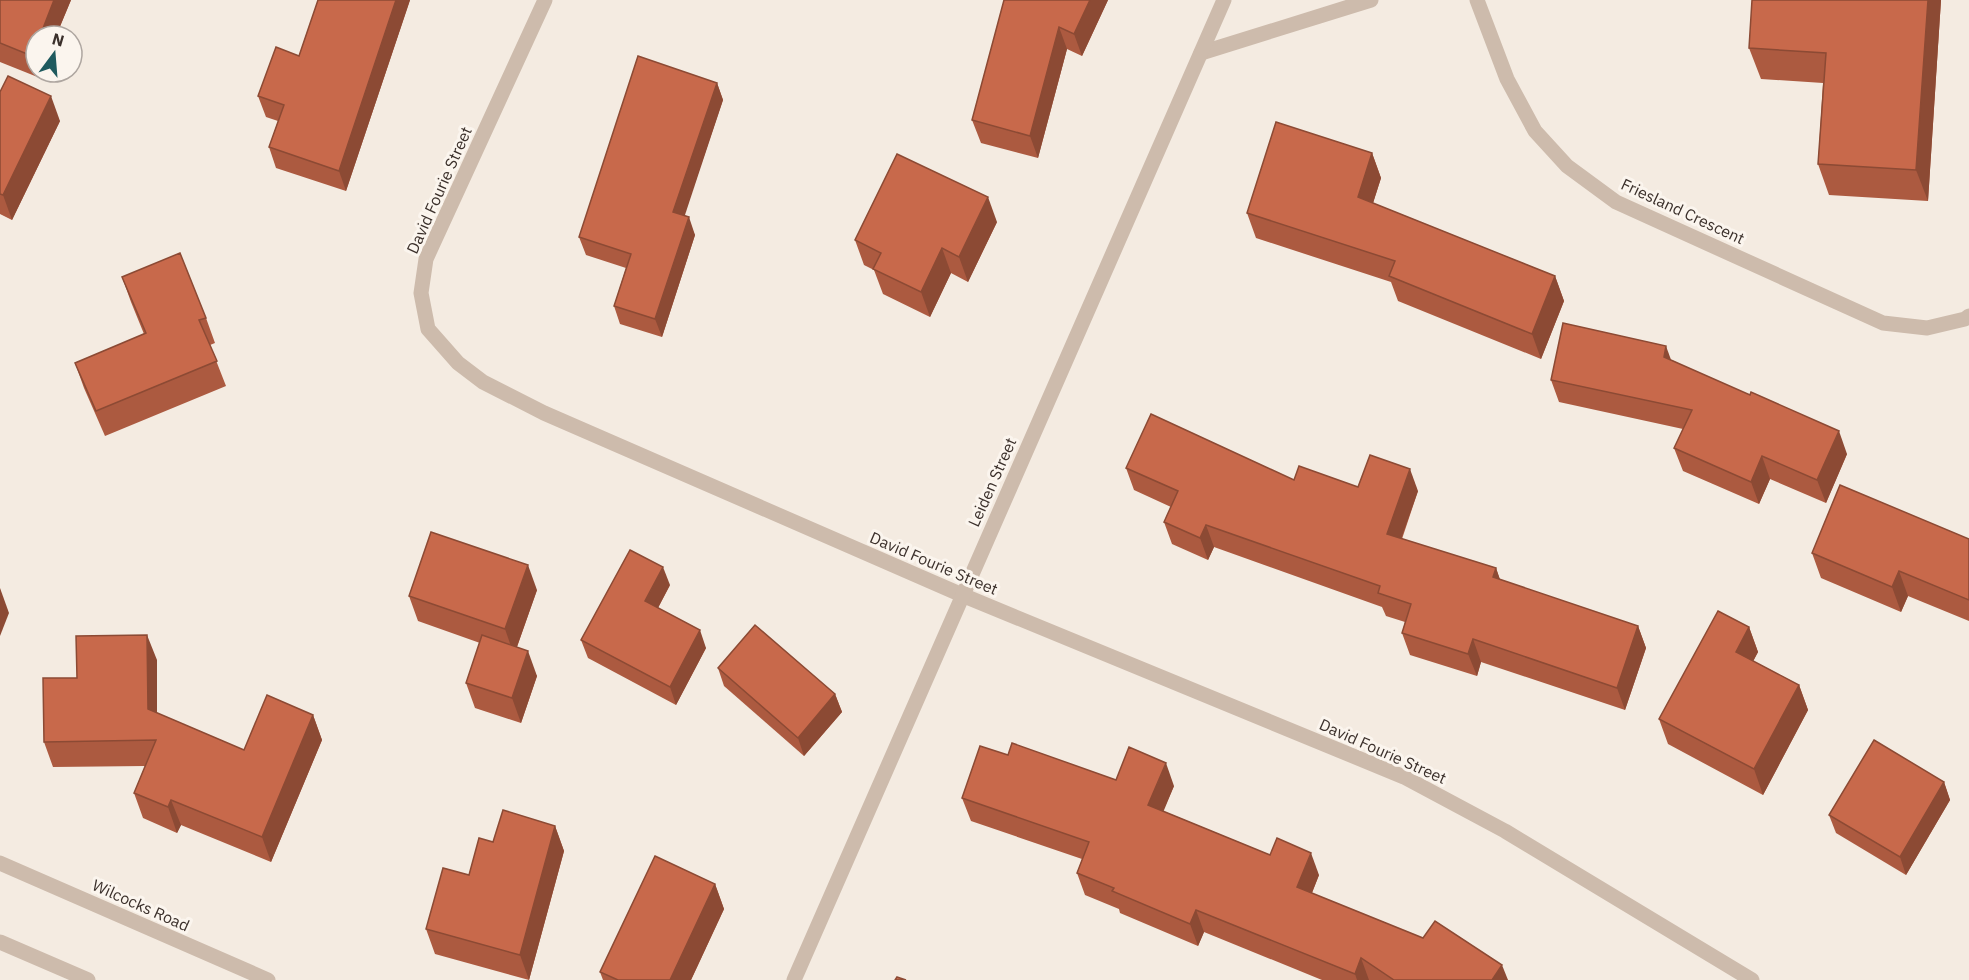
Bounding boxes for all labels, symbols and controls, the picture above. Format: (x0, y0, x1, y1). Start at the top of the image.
north arrow (24, 24, 84, 84)
text: N (50, 28, 66, 51)
street label: David Fourie Street (402, 123, 476, 257)
street label: Friesland Crescent (1618, 174, 1748, 248)
street label: Leiden Street (963, 434, 1021, 530)
street label: David Fourie Street (867, 527, 1001, 599)
street label: David Fourie Street (1316, 714, 1450, 788)
street label: Wilcocks Road (89, 875, 193, 935)

